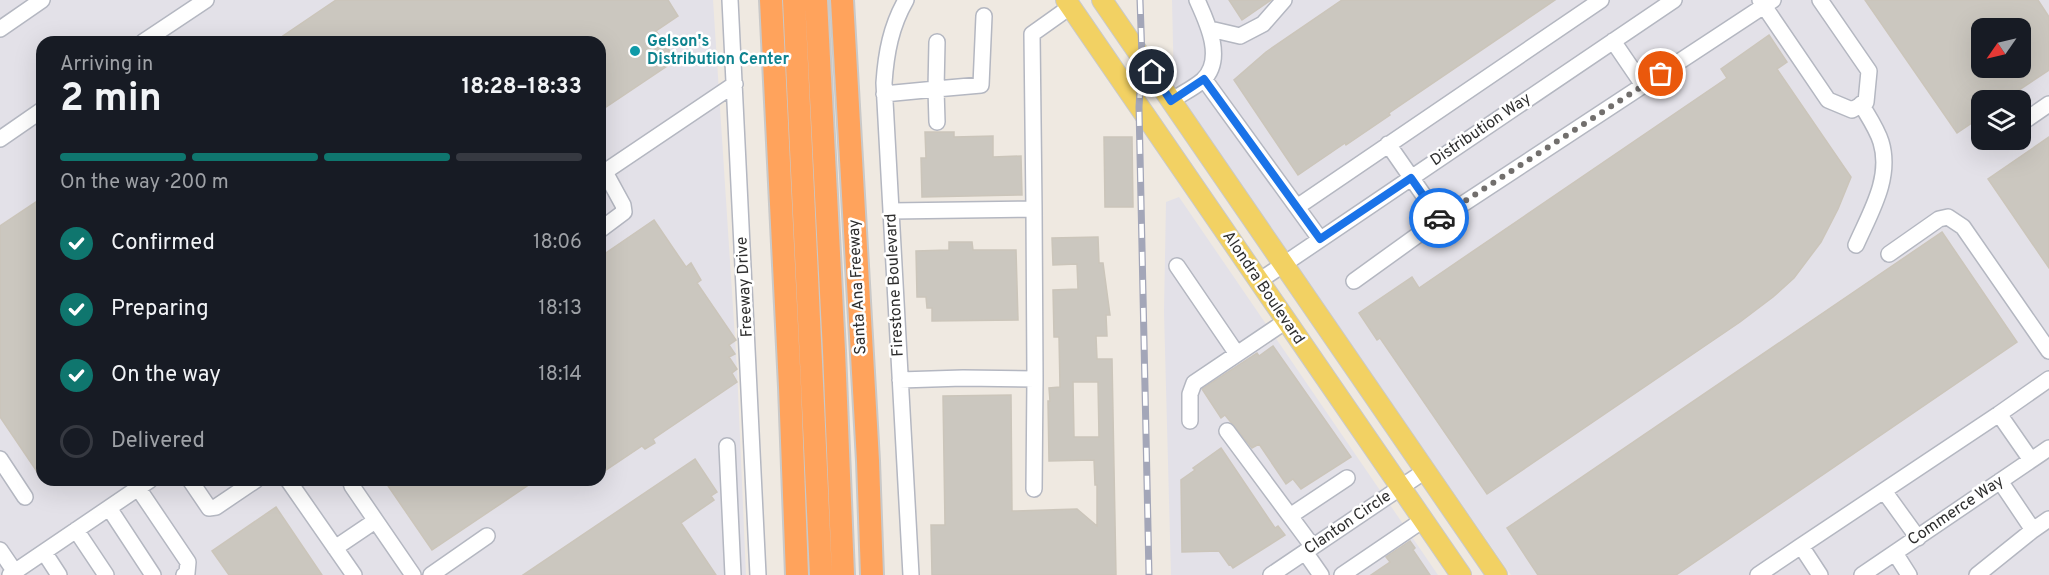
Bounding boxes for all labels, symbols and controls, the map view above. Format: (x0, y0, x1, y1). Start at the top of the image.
north arrow (1971, 18, 2031, 78)
map controls (1971, 18, 2031, 150)
place label: Gelson's Distribution Center (647, 32, 789, 70)
marker: Gelson's Distribution Center (628, 44, 642, 58)
pin (1126, 46, 1177, 97)
pin (1635, 48, 1686, 99)
text: Arriving in (60, 52, 153, 78)
icon: home (1135, 55, 1168, 88)
icon: bag (1644, 57, 1677, 90)
text: 18:28–18:33 (461, 74, 582, 101)
text: 2 min (60, 76, 162, 125)
street label: Distribution Way (1427, 89, 1535, 171)
button: layers (1971, 90, 2031, 150)
text: On the way · 200 m (60, 170, 229, 196)
courier (1409, 188, 1469, 248)
icon: car (1423, 202, 1456, 235)
street label: Firestone Boulevard (881, 213, 909, 357)
street label: Santa Ana Freeway (844, 219, 872, 355)
icon: check (60, 227, 93, 260)
street label: Alondra Boulevard (1218, 227, 1308, 349)
text: Confirmed (111, 230, 215, 257)
text: 18:06 (533, 230, 582, 256)
street label: Freeway Drive (732, 236, 758, 338)
icon: check (60, 293, 93, 326)
text: Preparing (111, 296, 209, 323)
text: 18:13 (538, 296, 582, 322)
icon: check (60, 359, 93, 392)
text: On the way (111, 362, 221, 389)
text: 18:14 (538, 362, 582, 388)
text: Delivered (111, 428, 205, 455)
street label: Commerce Way (1904, 472, 2008, 550)
street label: Clanton Circle (1301, 487, 1395, 559)

